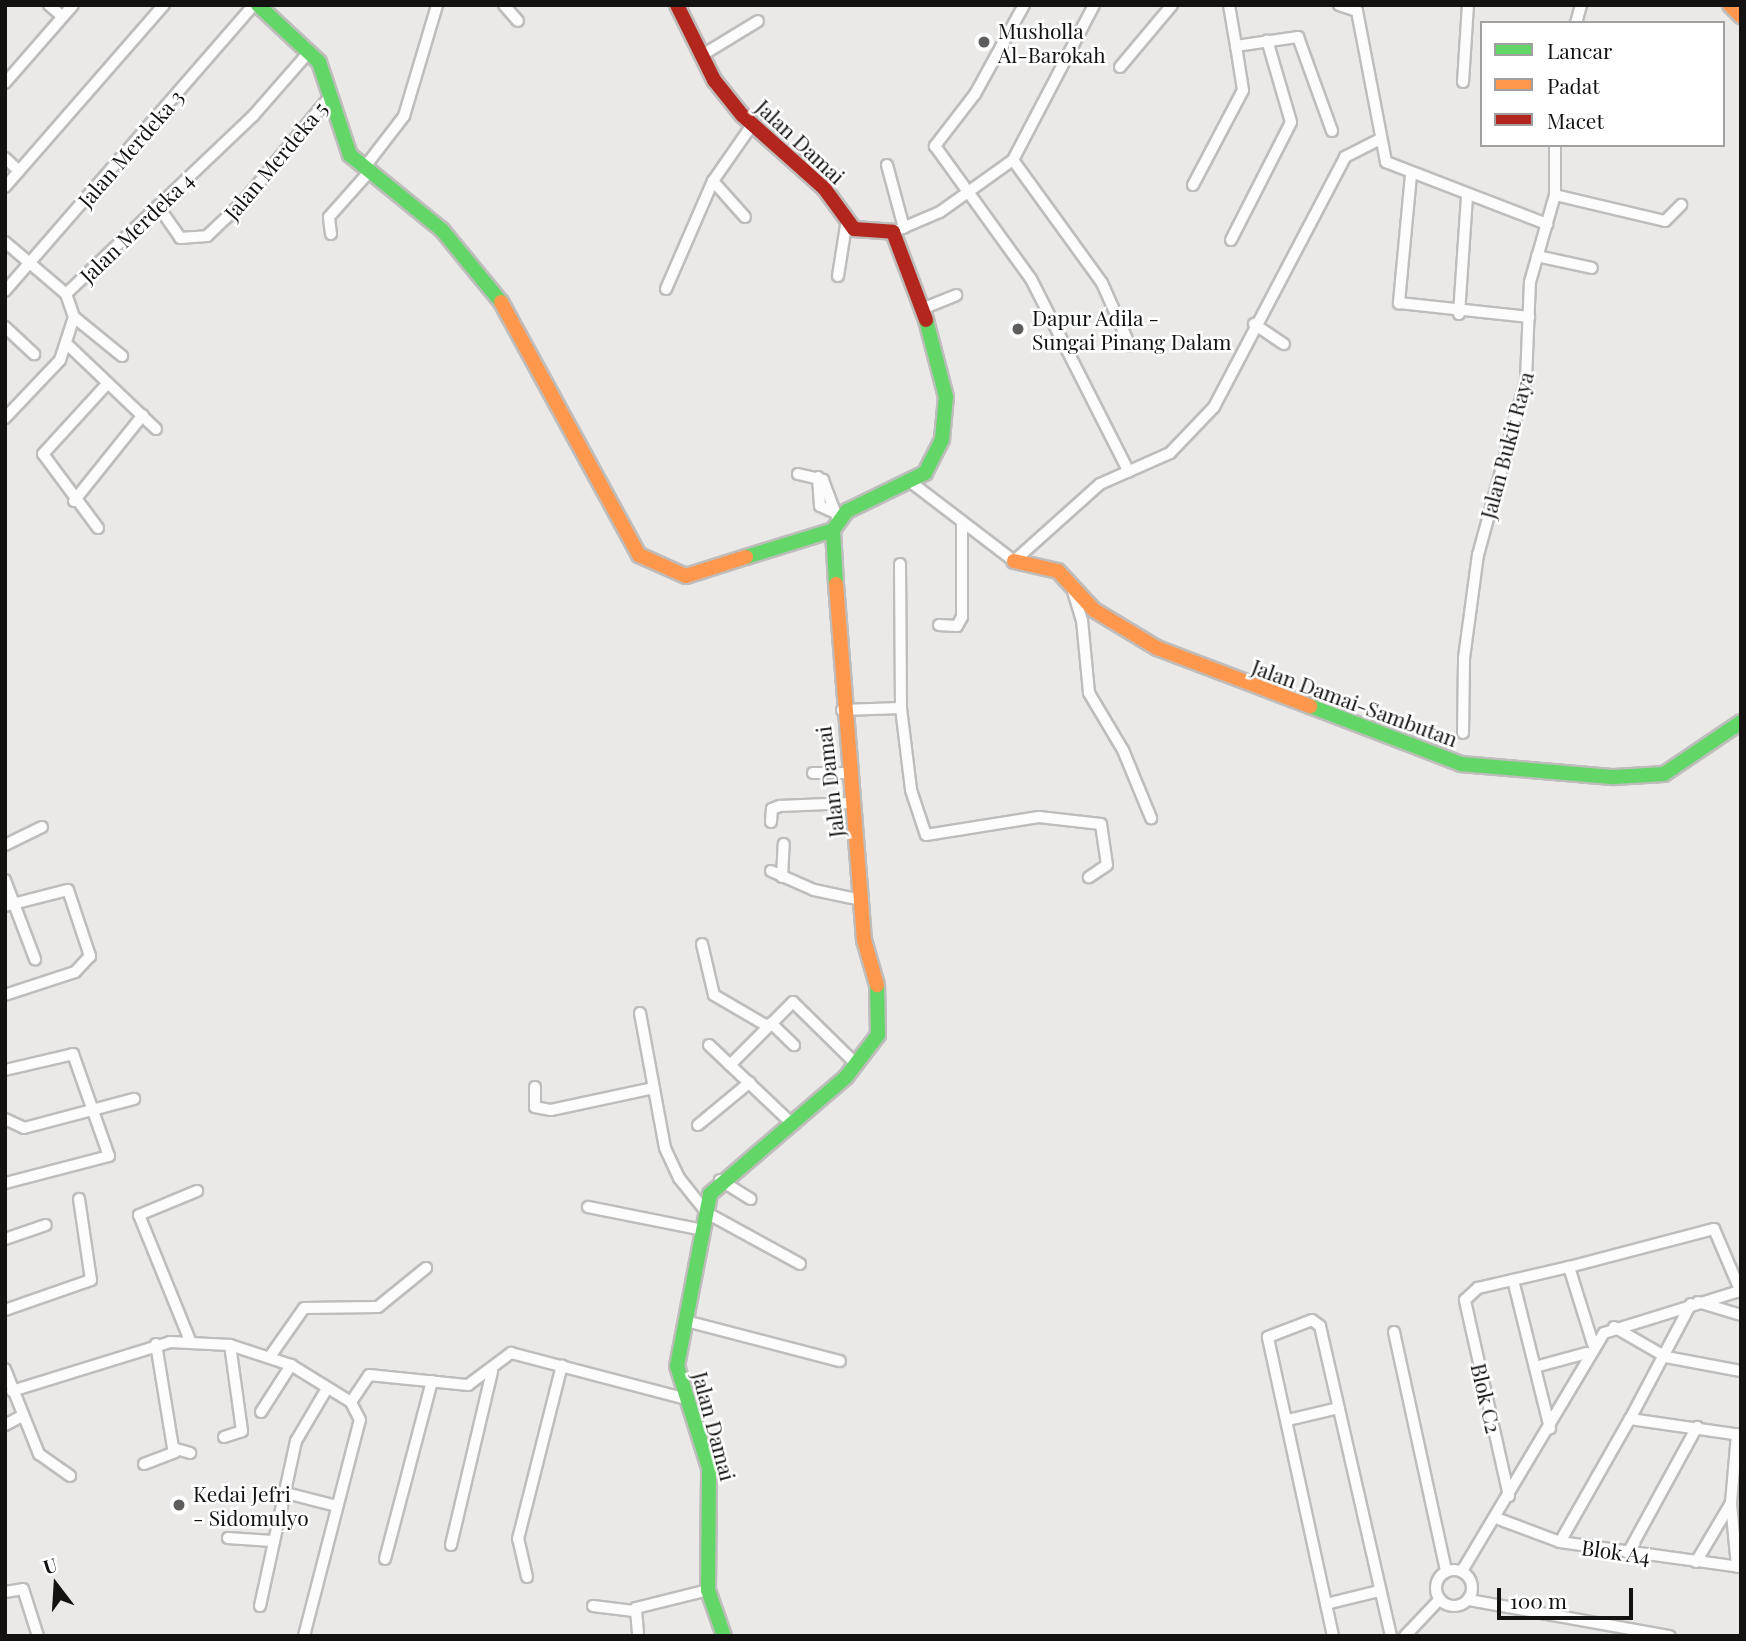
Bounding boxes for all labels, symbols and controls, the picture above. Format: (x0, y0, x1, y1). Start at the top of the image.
place label: Musholla Al-Barokah (998, 17, 1106, 67)
legend (1480, 21, 1725, 147)
marker: Musholla Al-Barokah (976, 34, 992, 50)
text: Lancar (1547, 36, 1612, 64)
text: Padat (1547, 71, 1600, 99)
street label: Jalan Merdeka 3 (72, 84, 188, 212)
street label: Jalan Damai (751, 94, 851, 188)
street label: Jalan Merdeka 5 (218, 96, 332, 224)
text: Macet (1547, 106, 1604, 134)
street label: Jalan Merdeka 4 (74, 166, 198, 288)
place label: Dapur Adila - Sungai Pinang Dalam (1032, 304, 1231, 354)
marker: Dapur Adila - Sungai Pinang Dalam (1010, 321, 1026, 337)
street label: Jalan Bukit Raya (1474, 369, 1538, 521)
street label: Jalan Damai-Sambutan (1249, 653, 1461, 751)
street label: Jalan Damai (810, 725, 848, 839)
street label: Blok C2 (1467, 1360, 1507, 1436)
street label: Jalan Damai (688, 1369, 742, 1483)
place label: Kedai Jefri - Sidomulyo (193, 1480, 309, 1530)
marker: Kedai Jefri - Sidomulyo (171, 1497, 187, 1513)
street label: Blok A4 (1579, 1534, 1653, 1568)
north arrow (21, 1550, 91, 1620)
text: U (40, 1551, 60, 1579)
scale bar (1501, 1574, 1638, 1618)
text: 100 m (1510, 1586, 1567, 1614)

